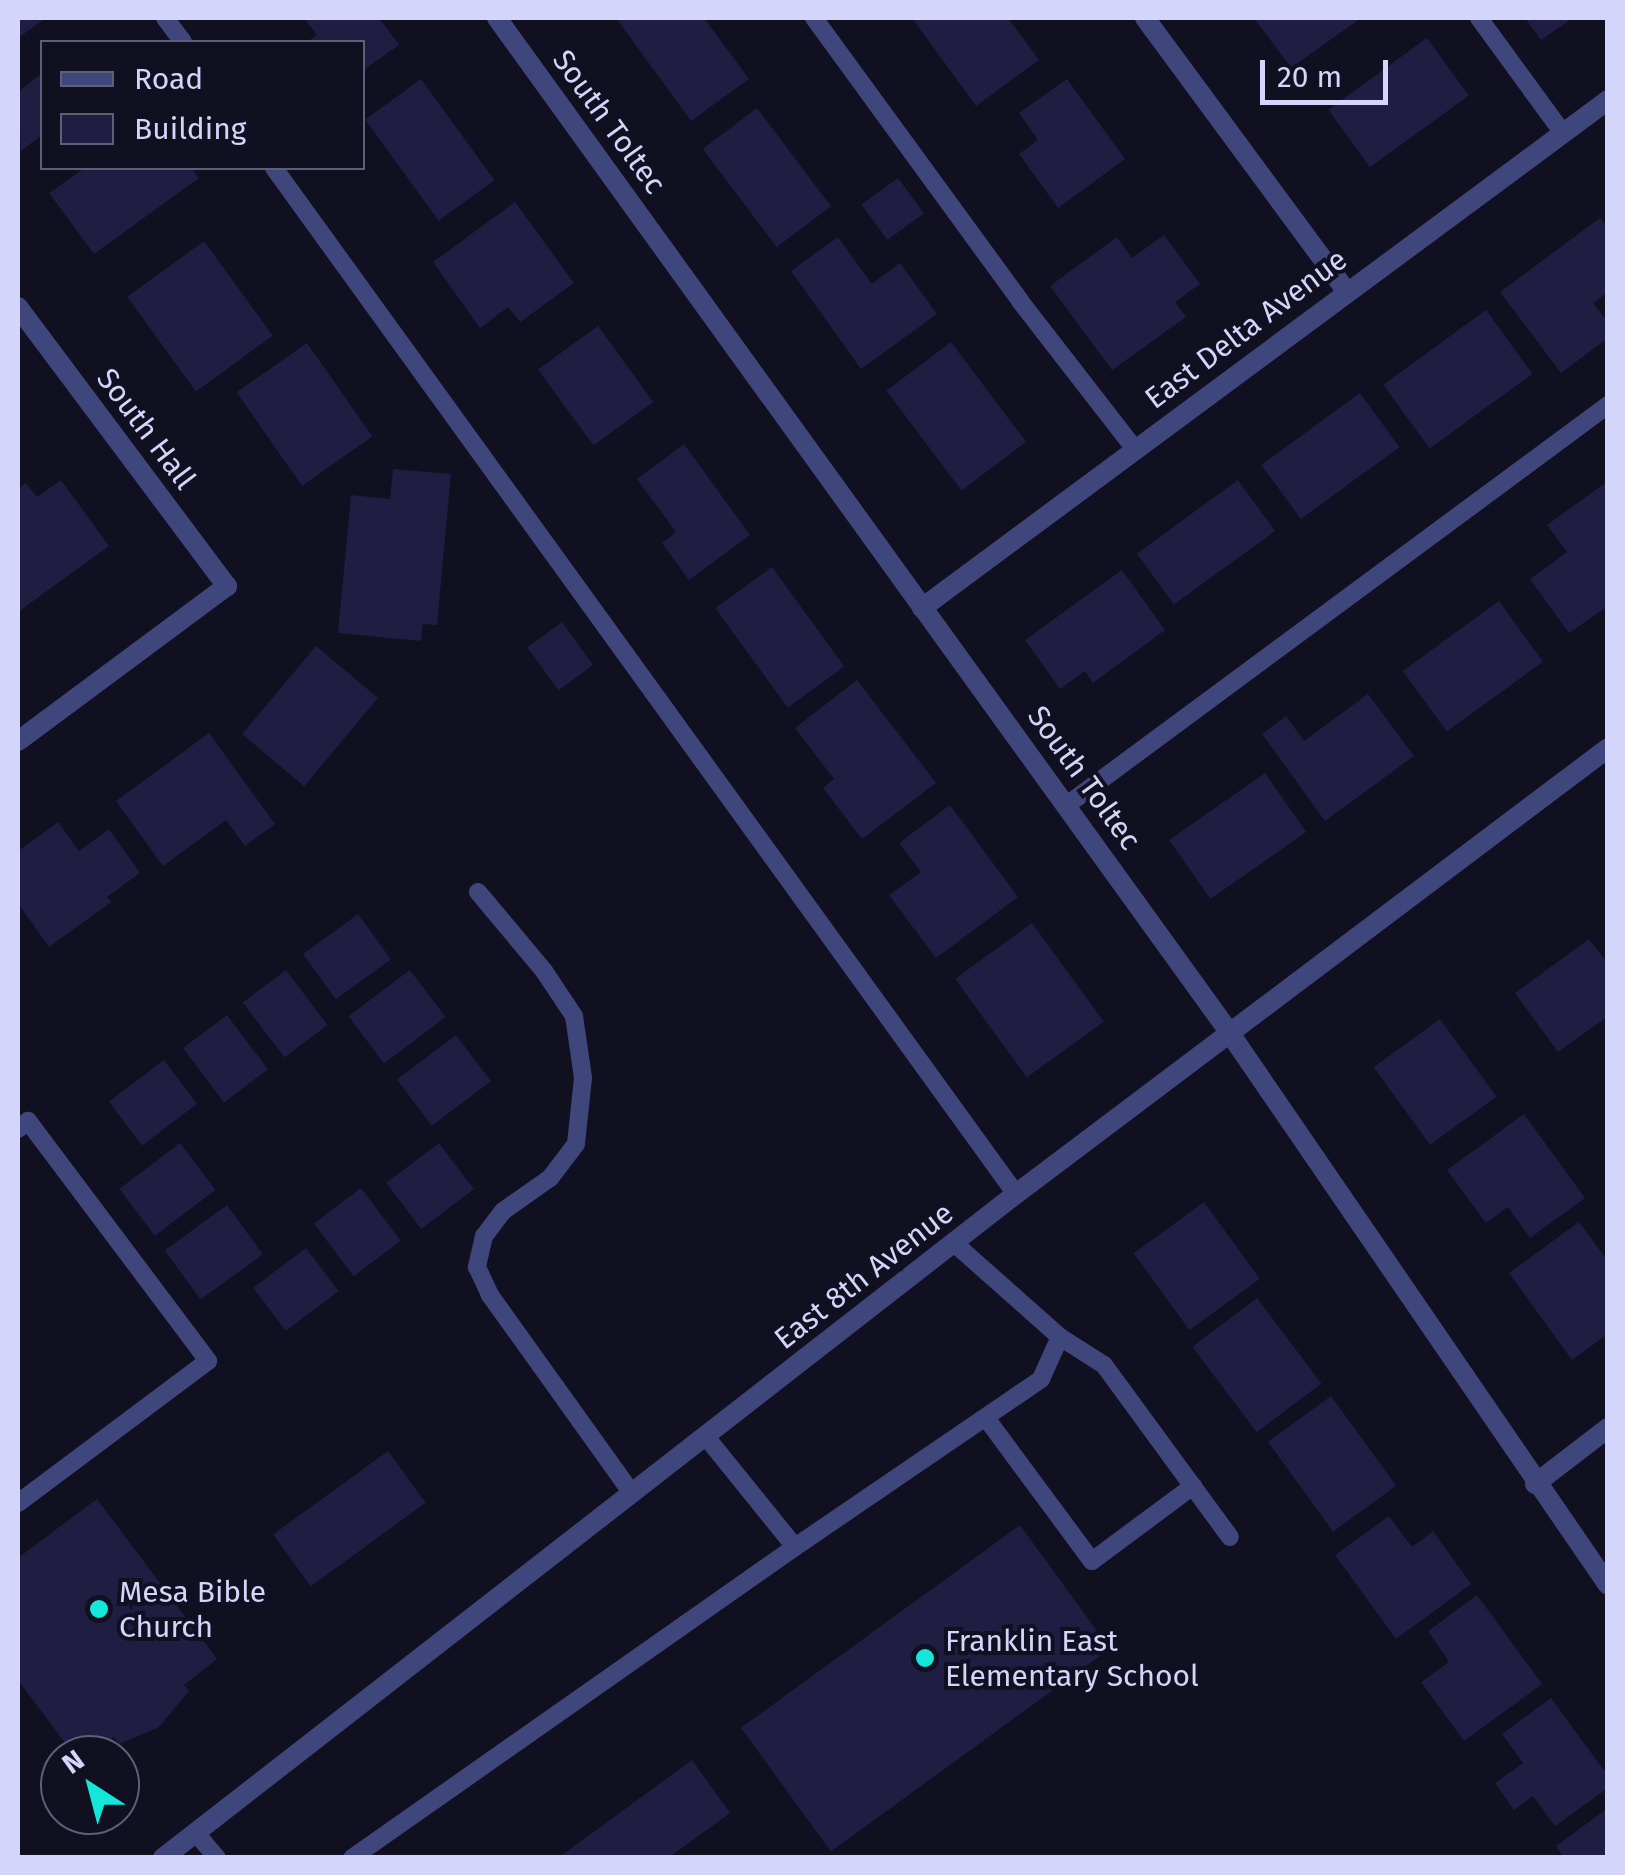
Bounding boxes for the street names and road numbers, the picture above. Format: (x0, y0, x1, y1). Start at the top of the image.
street label: South Toltec (545, 43, 673, 201)
street label: East Delta Avenue (1138, 241, 1354, 417)
street label: South Hall (89, 362, 203, 496)
street label: South Toltec (1020, 699, 1148, 857)
street label: East 8th Avenue (767, 1195, 961, 1357)

